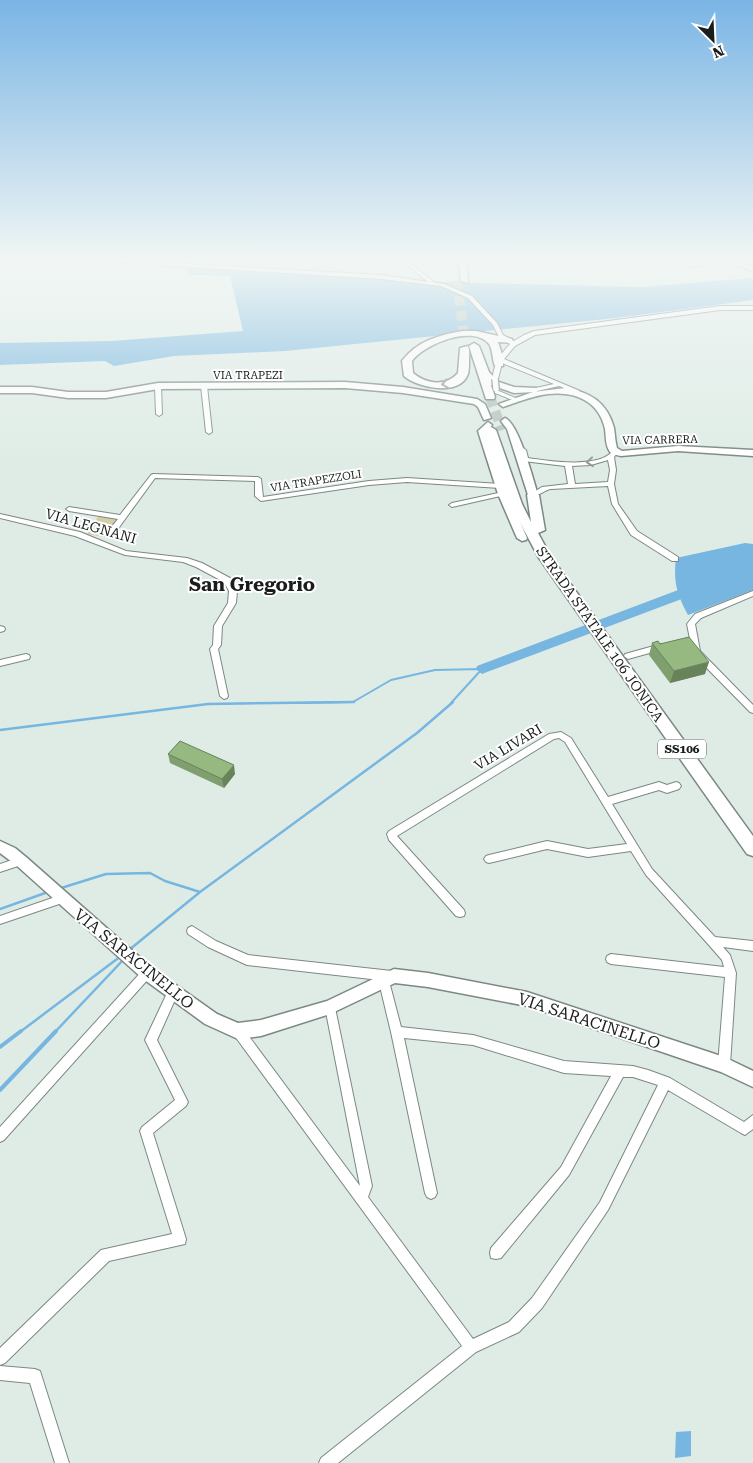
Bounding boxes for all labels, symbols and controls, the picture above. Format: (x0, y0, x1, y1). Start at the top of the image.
north arrow (688, 15, 738, 65)
text: N (710, 42, 726, 61)
street label: VIA TRAPEZI (213, 369, 283, 382)
one-way arrow (440, 378, 449, 388)
street label: VIA CARRERA (622, 433, 698, 447)
one-way arrow (586, 456, 594, 467)
street label: VIA TRAPEZZOLI (269, 467, 363, 495)
street label: VIA LEGNANI (44, 505, 138, 547)
street label: STRADA STATALE 106 JONICA (533, 543, 667, 725)
district label: San Gregorio (189, 573, 315, 596)
street label: VIA LIVARI (471, 721, 545, 773)
road number: SS106 (658, 740, 706, 759)
street label: VIA SARACINELLO (70, 905, 198, 1013)
street label: VIA SARACINELLO (515, 989, 663, 1053)

